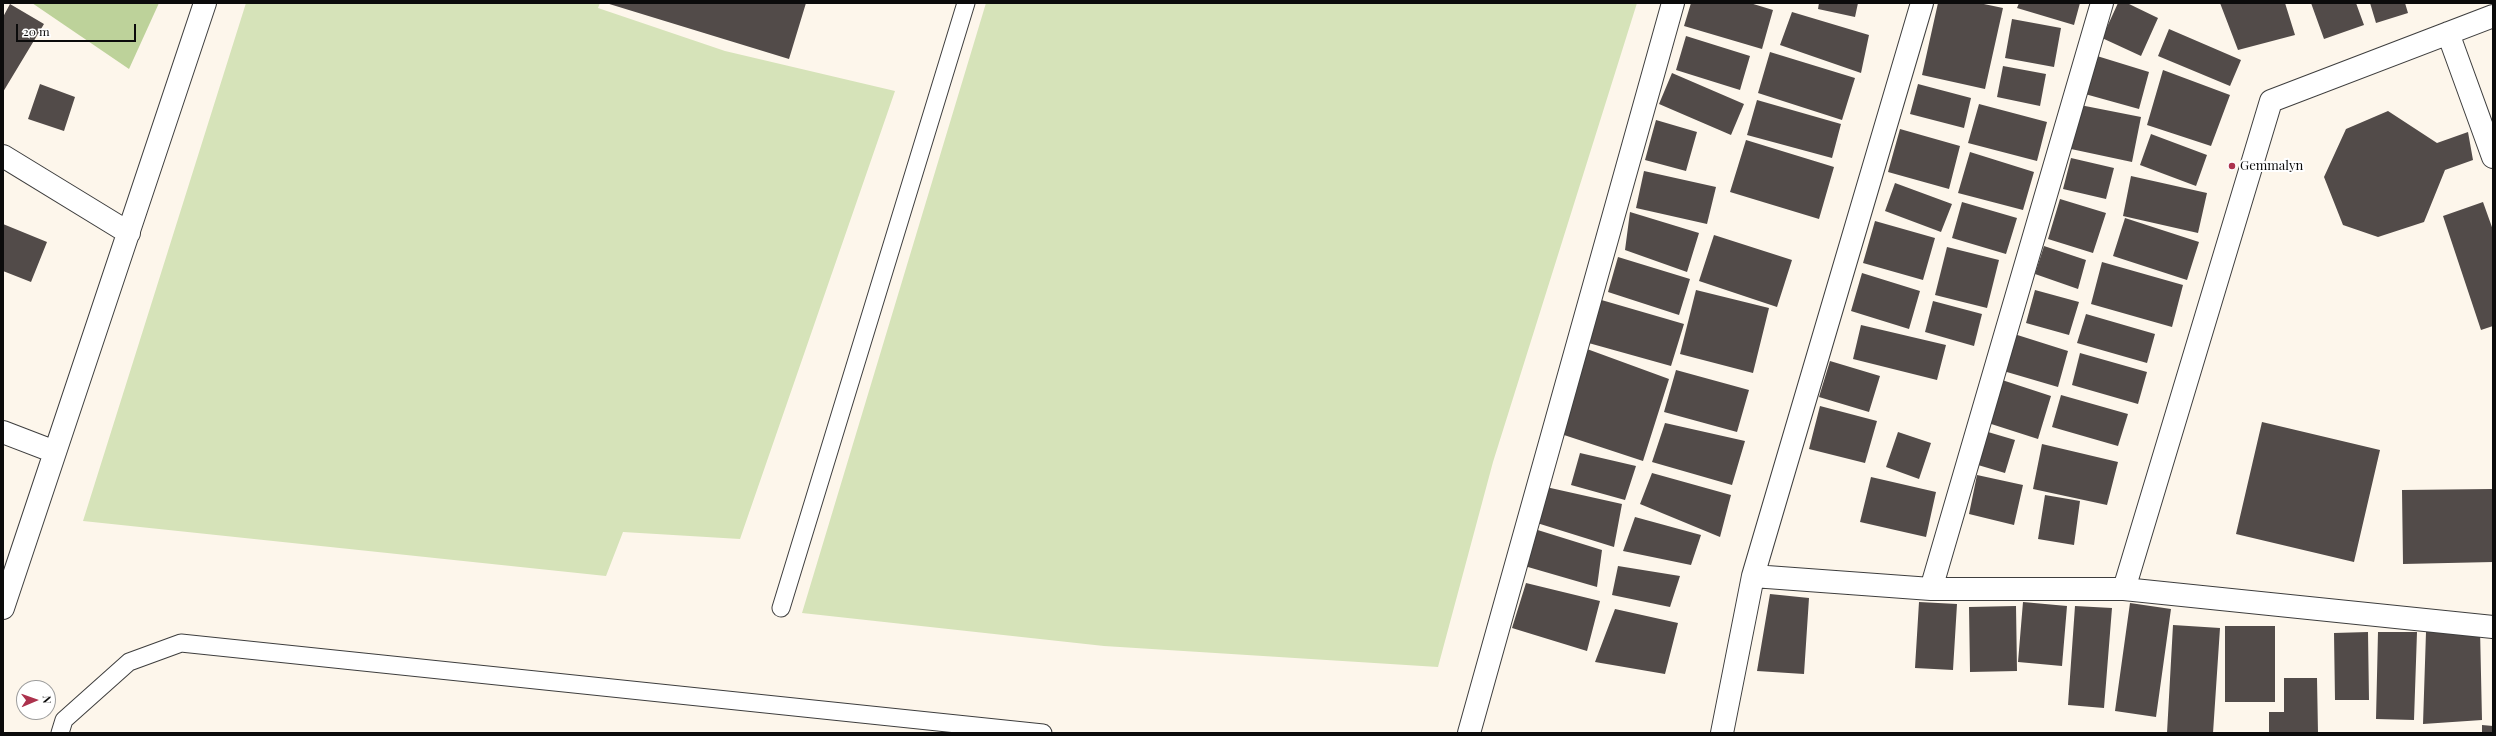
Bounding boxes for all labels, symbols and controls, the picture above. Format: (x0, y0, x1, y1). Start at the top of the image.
scale bar (18, 16, 138, 42)
text: 20 m (23, 23, 50, 39)
place label: Gemmalyn (2240, 158, 2303, 174)
marker: Gemmalyn (2227, 161, 2237, 171)
north arrow (16, 680, 56, 720)
text: N (40, 695, 55, 704)

